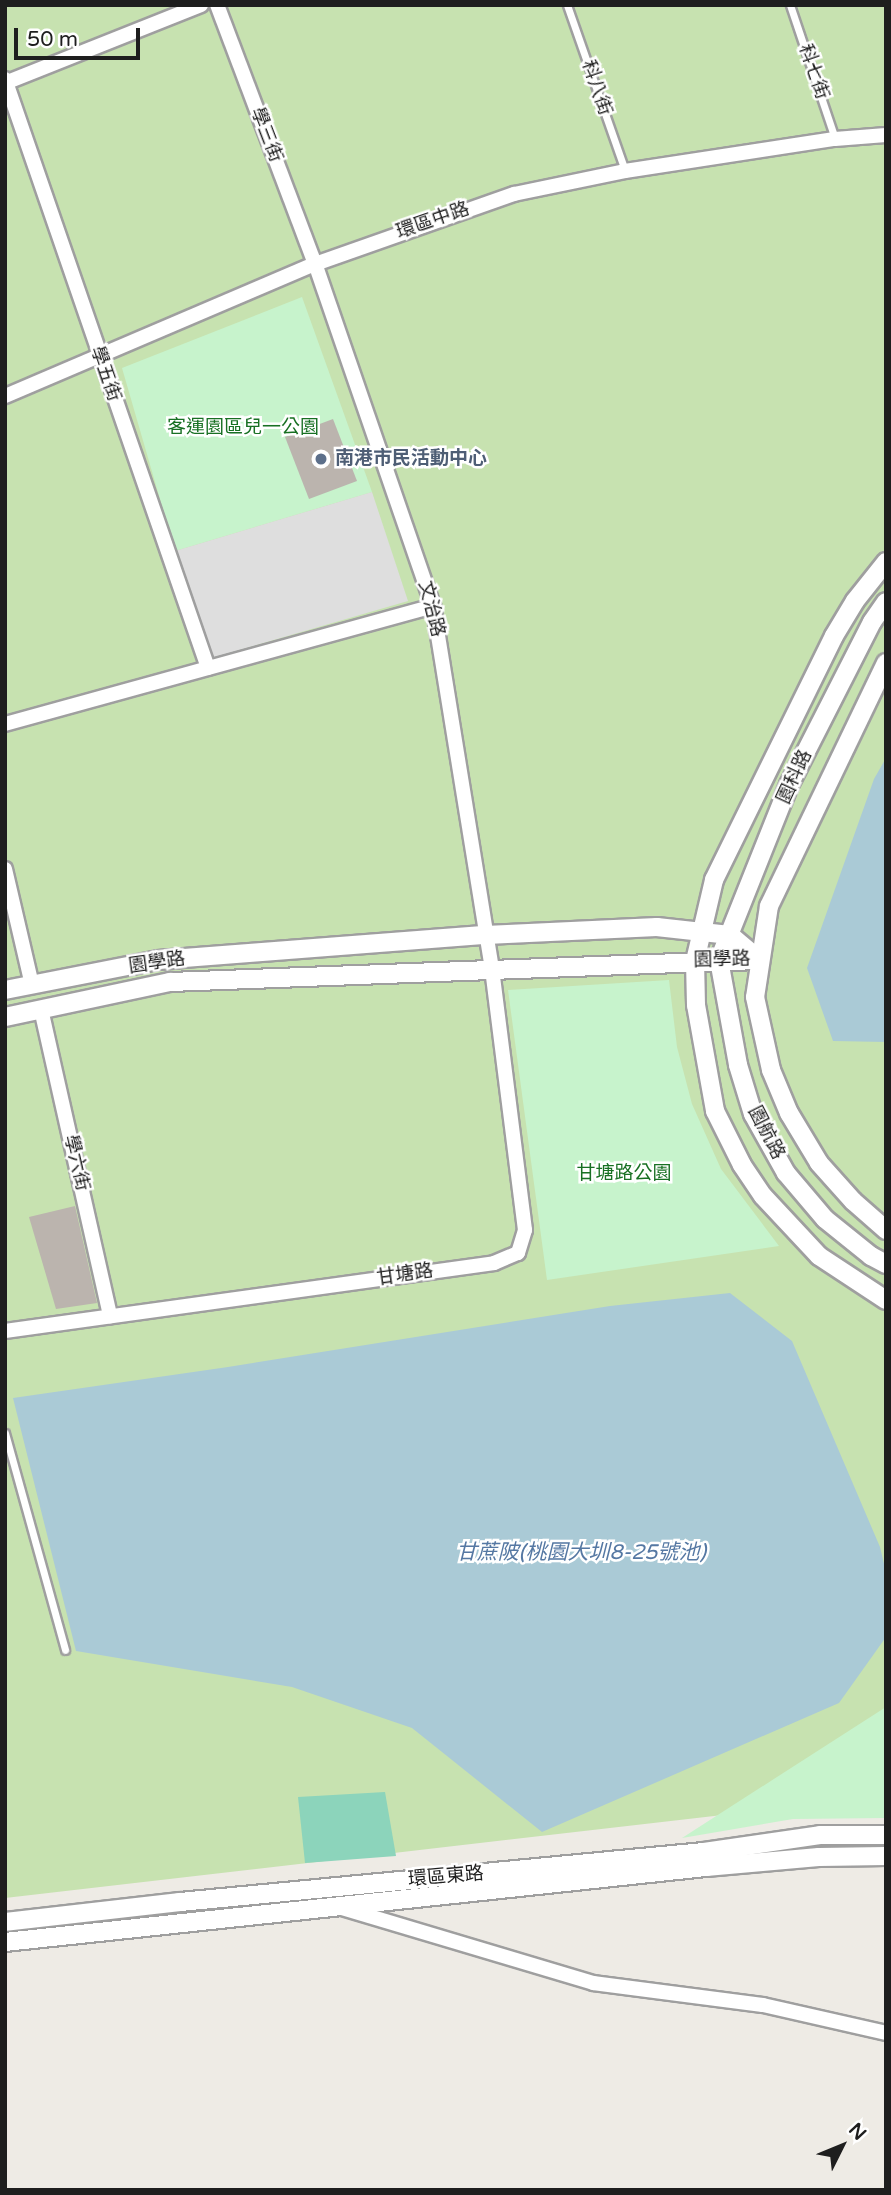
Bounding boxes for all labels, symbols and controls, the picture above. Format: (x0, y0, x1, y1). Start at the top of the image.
scale bar (18, 14, 144, 58)
text: 50 m (27, 27, 78, 52)
street label: 科七街 (793, 41, 833, 103)
street label: 科八街 (576, 57, 616, 119)
street label: 學三街 (245, 104, 287, 166)
street label: 環區中路 (393, 198, 473, 244)
street label: 學五街 (85, 343, 125, 405)
park label: 客運園區兒一公園 (167, 417, 319, 439)
place label: 南港市民活動中心 (335, 448, 487, 470)
marker: 南港市民活動中心 (313, 451, 329, 467)
street label: 文治路 (413, 579, 449, 639)
street label: 園科路 (773, 746, 817, 808)
street label: 園學路 (127, 948, 187, 978)
street label: 園學路 (693, 948, 751, 972)
street label: 園航路 (743, 1102, 789, 1164)
street label: 學六街 (58, 1133, 94, 1193)
park label: 甘塘路公園 (577, 1163, 671, 1185)
street label: 甘塘路 (375, 1260, 435, 1290)
water label: 甘蔗陂(桃園大圳8-25號池) (456, 1540, 706, 1566)
street label: 環區東路 (407, 1862, 485, 1892)
north arrow (807, 2111, 877, 2181)
text: N (844, 2119, 871, 2145)

